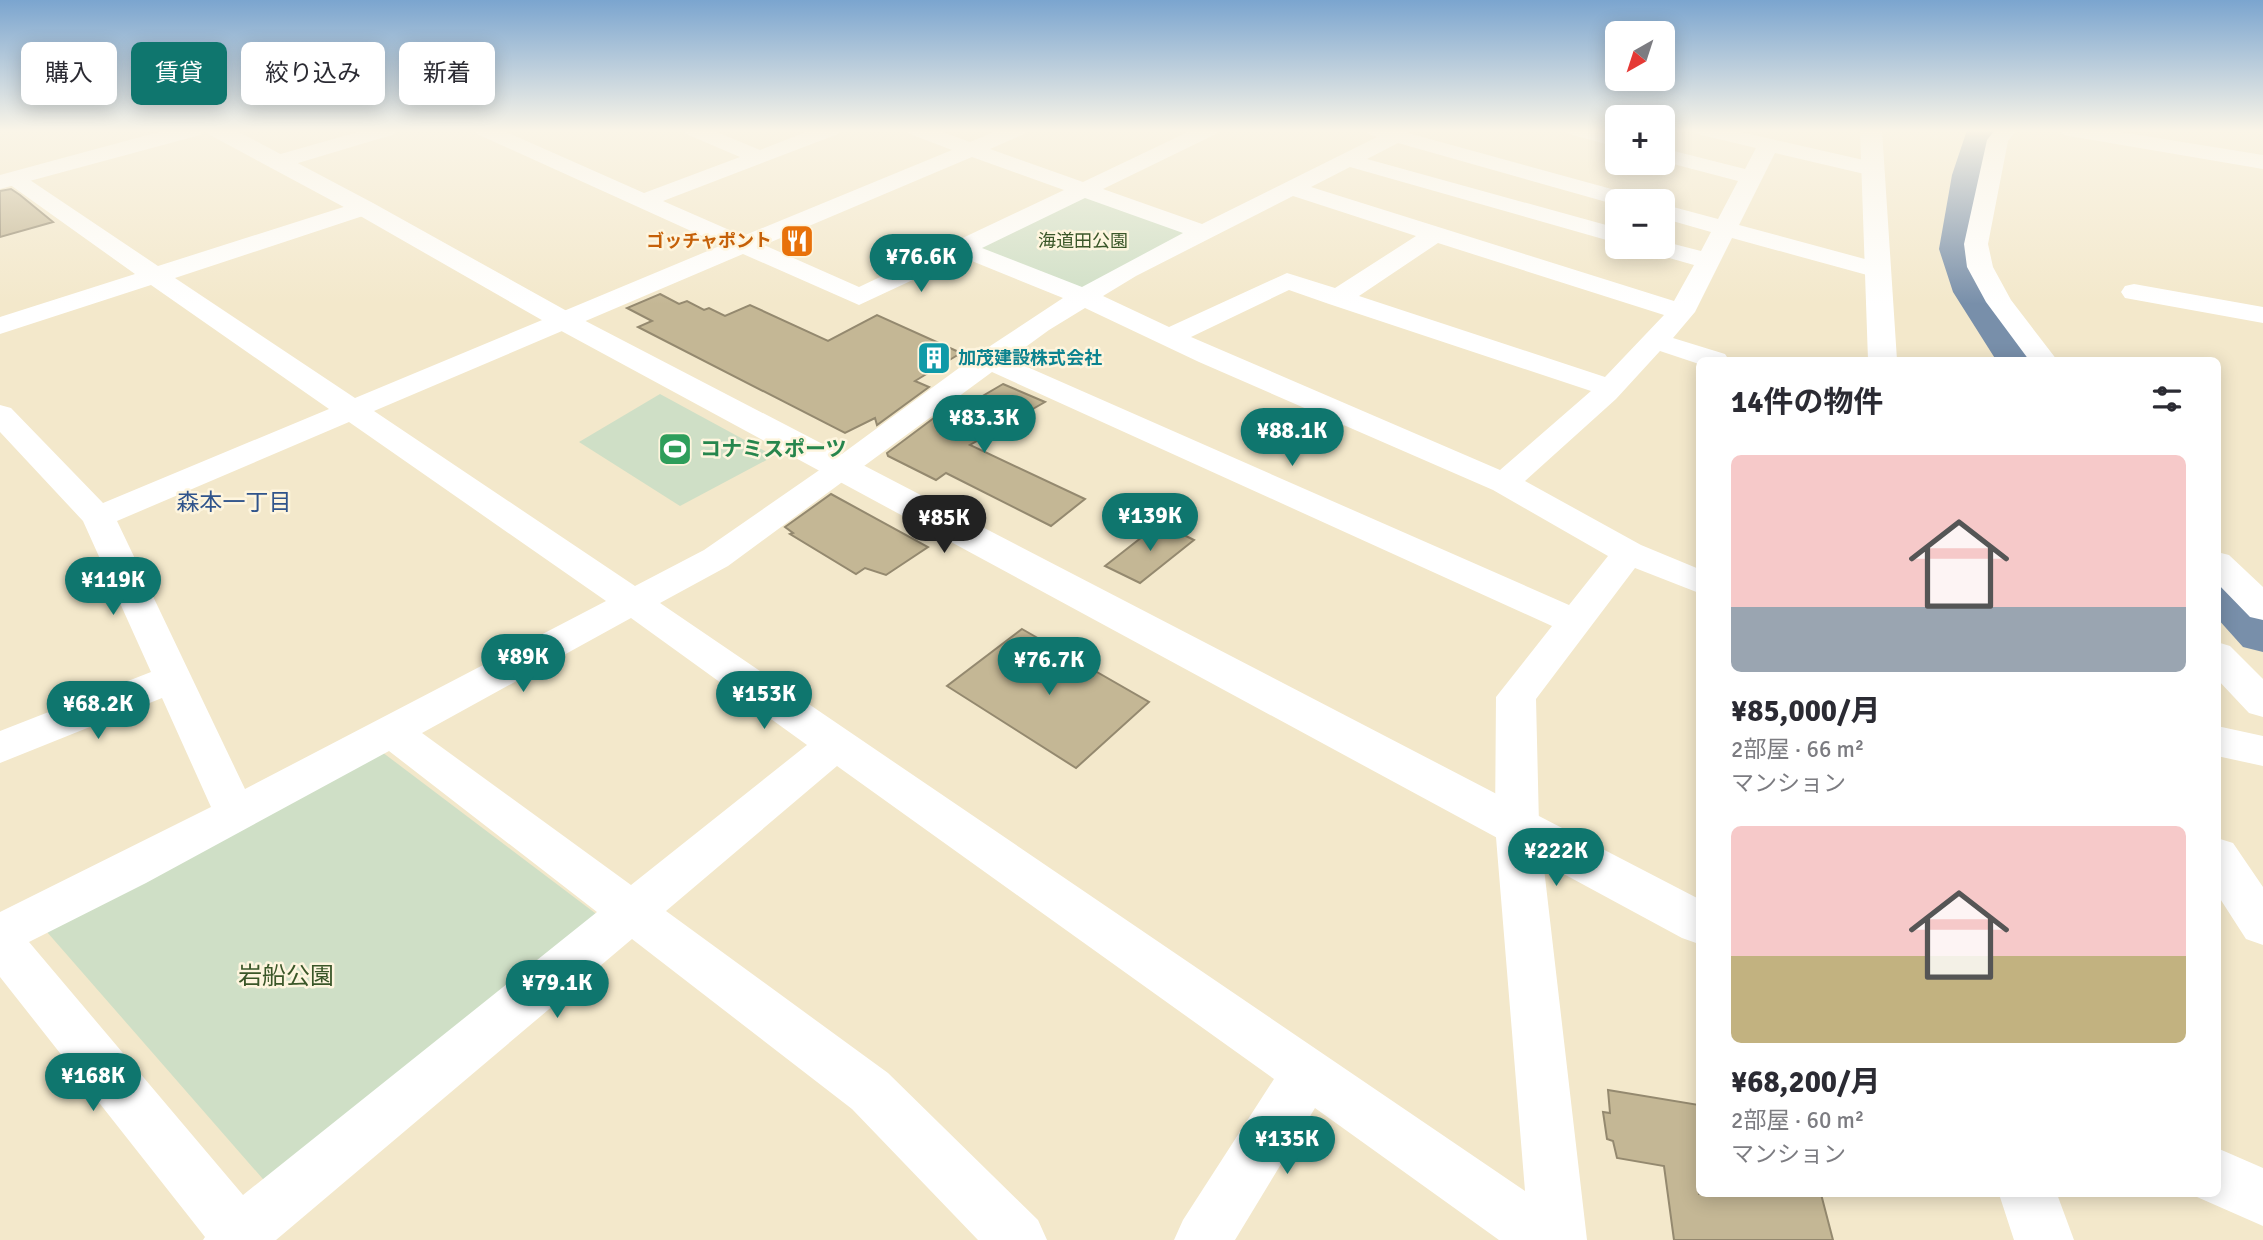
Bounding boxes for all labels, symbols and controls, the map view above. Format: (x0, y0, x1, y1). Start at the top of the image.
north arrow (1605, 21, 1675, 91)
map controls (1605, 21, 1675, 259)
chip: 購入 (21, 42, 117, 105)
chip: 賃貸 (131, 42, 227, 105)
chip: 絞り込み (241, 42, 385, 105)
chip: 新着 (399, 42, 495, 105)
button: + (1605, 105, 1675, 175)
button: − (1605, 189, 1675, 259)
restaurant icon: ゴッチャポント (778, 222, 816, 260)
place label: ゴッチャポント (646, 230, 772, 252)
park label: 海道田公園 (1038, 230, 1128, 252)
pin: ¥76.6K (864, 234, 978, 294)
text: ¥76.6K (886, 242, 956, 271)
building icon: 加茂建設株式会社 (915, 339, 953, 377)
place label: 加茂建設株式会社 (958, 347, 1102, 369)
icon: filters (2148, 380, 2186, 418)
text: 14件の物件 (1731, 384, 1883, 421)
pin: ¥83.3K (927, 396, 1041, 455)
text: ¥83.3K (949, 403, 1019, 432)
pin: ¥88.1K (1235, 408, 1349, 468)
text: ¥88.1K (1257, 416, 1327, 445)
sports icon: コナミスポーツ (656, 430, 694, 468)
place label: コナミスポーツ (700, 436, 847, 462)
district label: 森本一丁目 (177, 488, 292, 517)
pin: ¥139K (1101, 494, 1199, 553)
pin: ¥85K (903, 496, 985, 555)
text: ¥139K (1118, 501, 1182, 530)
icon: home (1896, 501, 2022, 627)
text: ¥85K (918, 503, 970, 532)
pin: ¥119K (64, 558, 162, 617)
text: ¥119K (81, 565, 145, 594)
pin: ¥89K (482, 634, 564, 694)
pin: ¥76.7K (992, 638, 1106, 697)
text: ¥89K (497, 642, 549, 671)
text: ¥76.7K (1014, 645, 1084, 674)
pin: ¥153K (715, 672, 813, 731)
text: ¥153K (732, 679, 796, 708)
pin: ¥68.2K (41, 682, 155, 741)
text: ¥68.2K (63, 689, 133, 718)
text: ¥85,000/月 (1731, 693, 1881, 730)
text: 2部屋 · 66 m² (1731, 735, 1864, 764)
text: マンション (1731, 769, 1846, 798)
pin: ¥222K (1507, 828, 1605, 888)
text: ¥222K (1524, 836, 1588, 865)
icon: home (1896, 872, 2022, 998)
pin: ¥79.1K (500, 960, 614, 1020)
park label: 岩船公園 (238, 961, 334, 991)
text: ¥79.1K (522, 968, 592, 997)
pin: ¥168K (44, 1054, 142, 1113)
text: ¥168K (61, 1061, 125, 1090)
text: ¥68,200/月 (1731, 1064, 1881, 1101)
text: 2部屋 · 60 m² (1731, 1106, 1864, 1135)
pin: ¥135K (1238, 1116, 1336, 1176)
text: ¥135K (1255, 1124, 1319, 1153)
text: マンション (1731, 1140, 1846, 1169)

